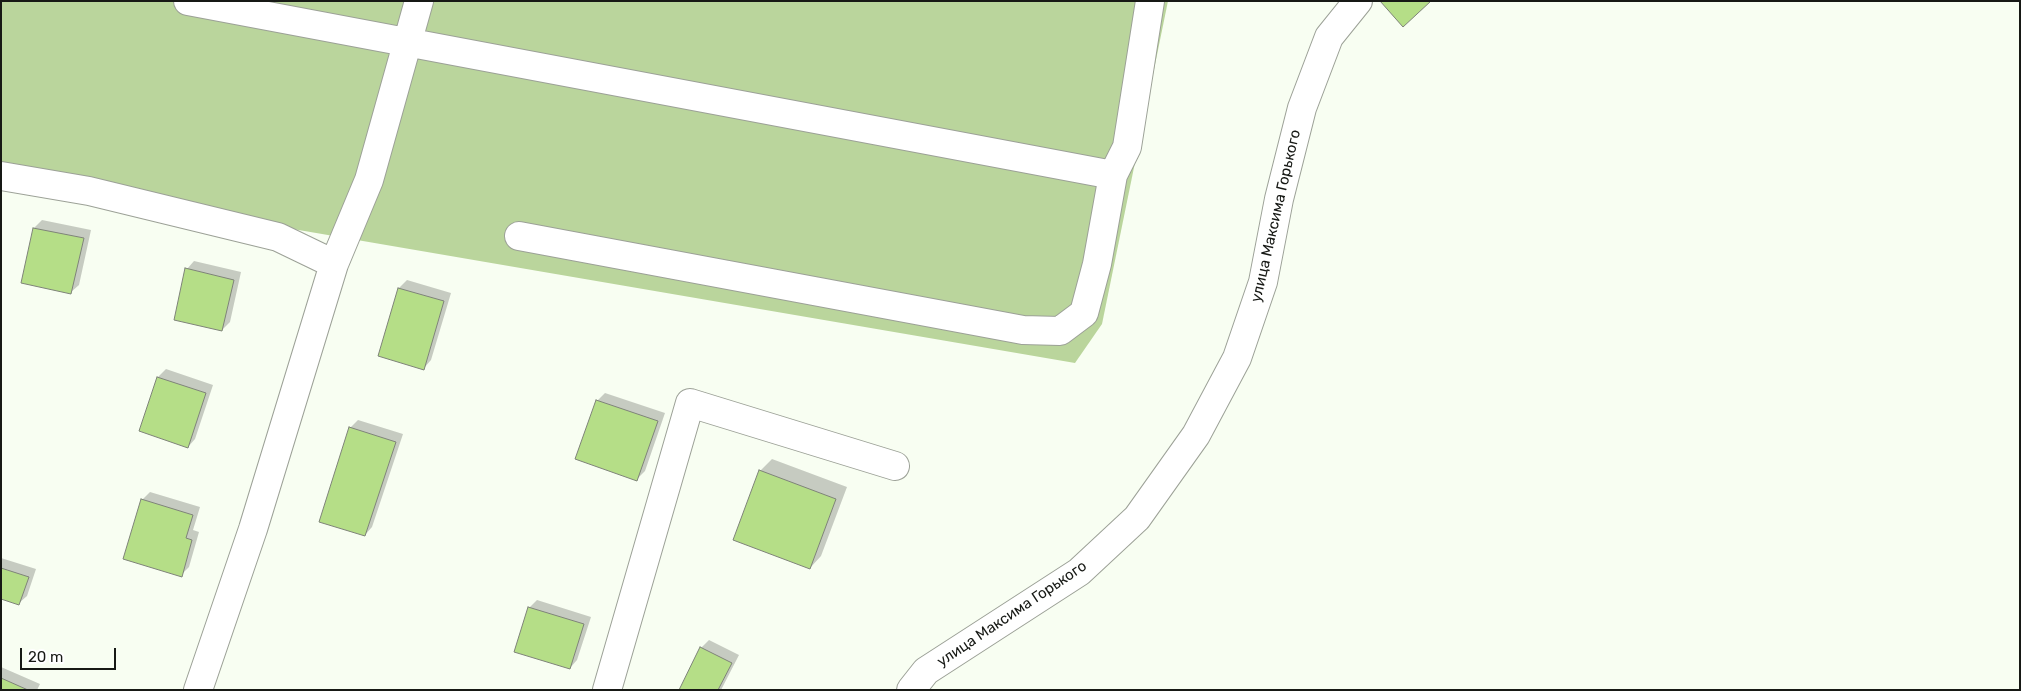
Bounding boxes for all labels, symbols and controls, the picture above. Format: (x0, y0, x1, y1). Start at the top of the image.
street label: улица Максима Горького (1247, 128, 1305, 304)
street label: улица Максима Горького (934, 557, 1090, 671)
scale bar (22, 638, 119, 670)
text: 20 m (28, 648, 63, 666)

